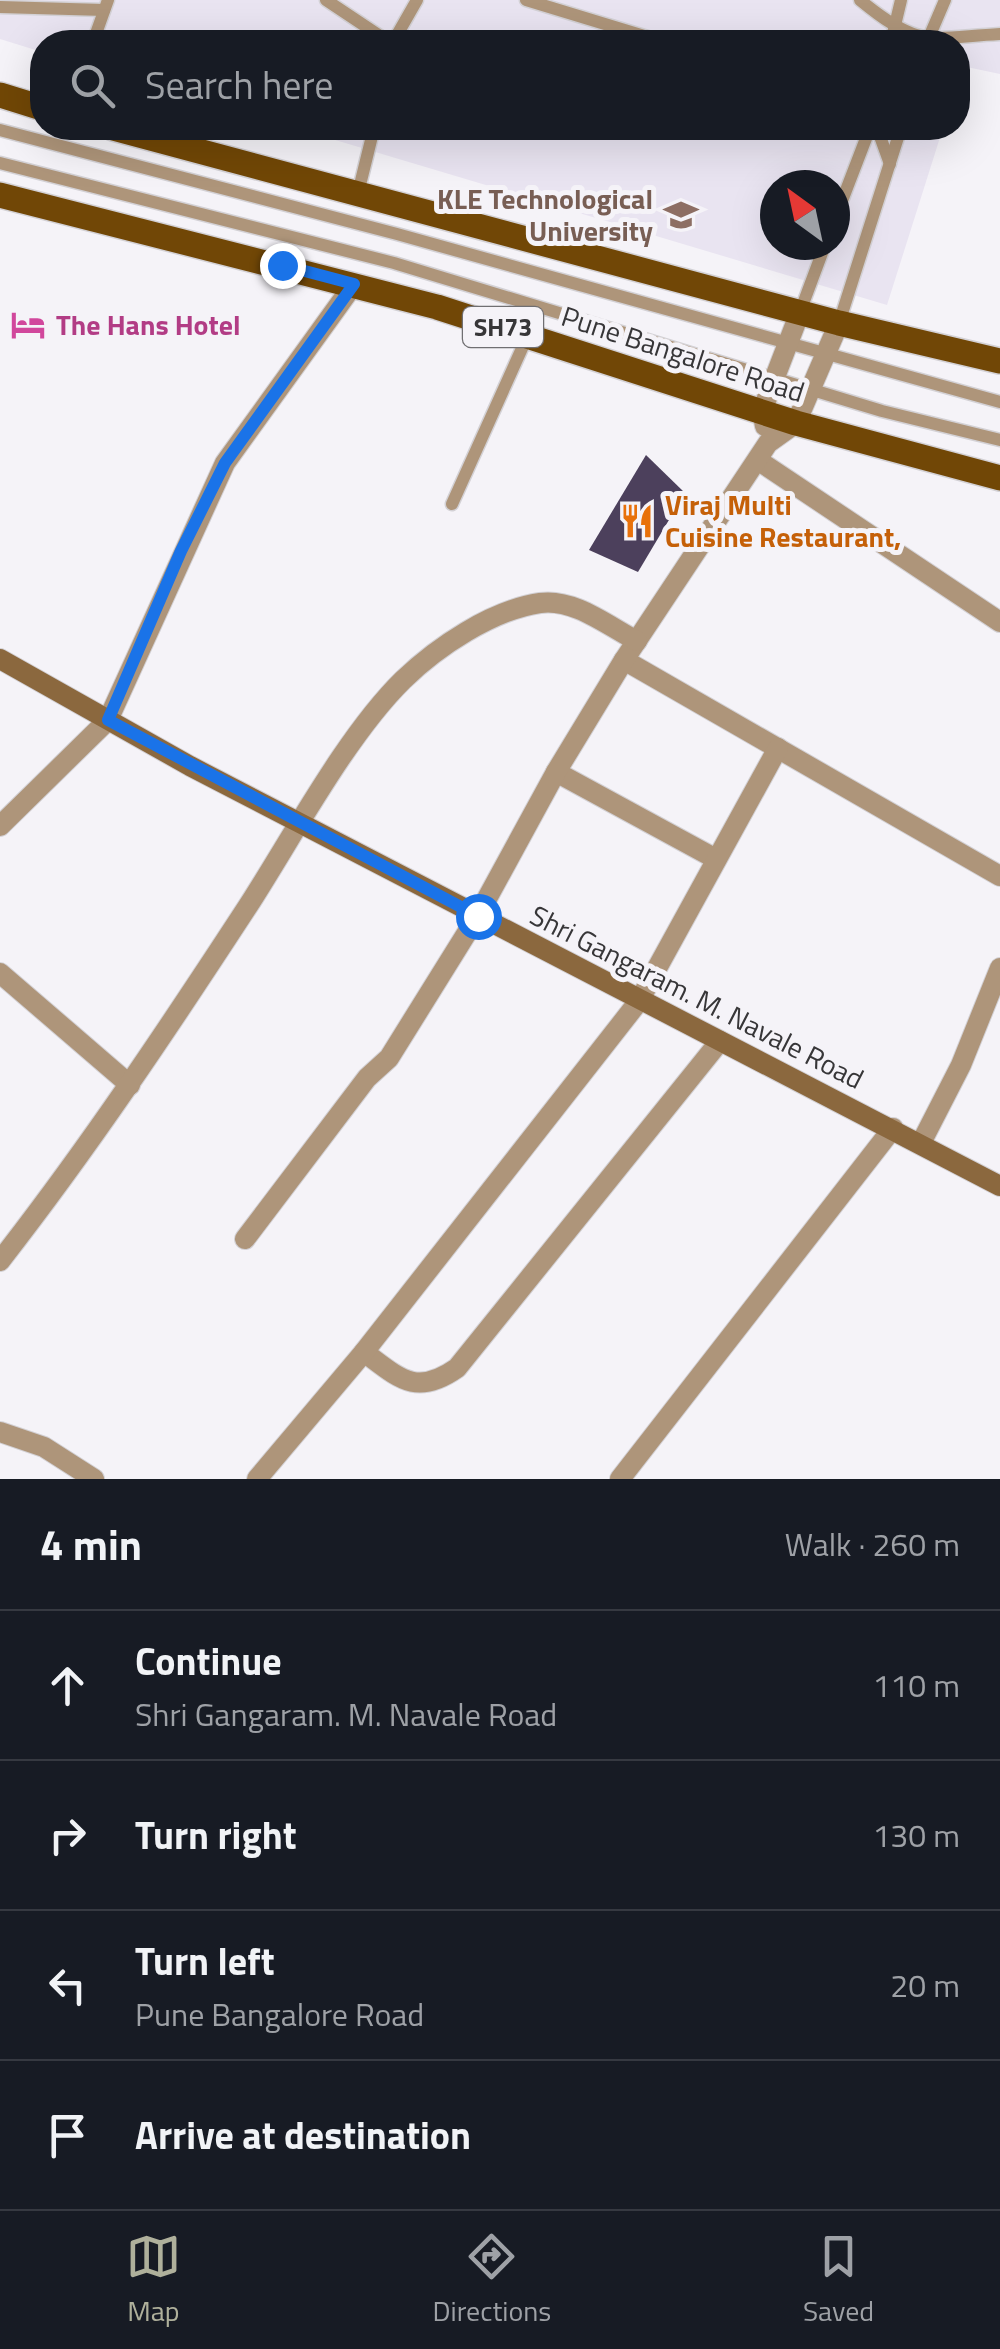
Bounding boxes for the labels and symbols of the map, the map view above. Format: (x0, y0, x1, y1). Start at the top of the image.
north arrow (760, 170, 850, 260)
place label: KLE Technological University (437, 177, 653, 252)
school or university icon: KLE Technological University (662, 196, 700, 234)
route end (260, 243, 306, 289)
street label: Pune Bangalore Road (556, 294, 810, 413)
place label: The Hans Hotel (56, 303, 241, 346)
hotel icon: The Hans Hotel (9, 306, 47, 344)
road number: SH73 (463, 307, 543, 347)
place label: Viraj Multi Cuisine Restaurant, (665, 483, 902, 558)
restaurant icon: Viraj Multi Cuisine Restaurant, (618, 502, 656, 540)
route start (456, 894, 502, 940)
street label: Shri Gangaram. M. Navale Road (523, 894, 872, 1100)

